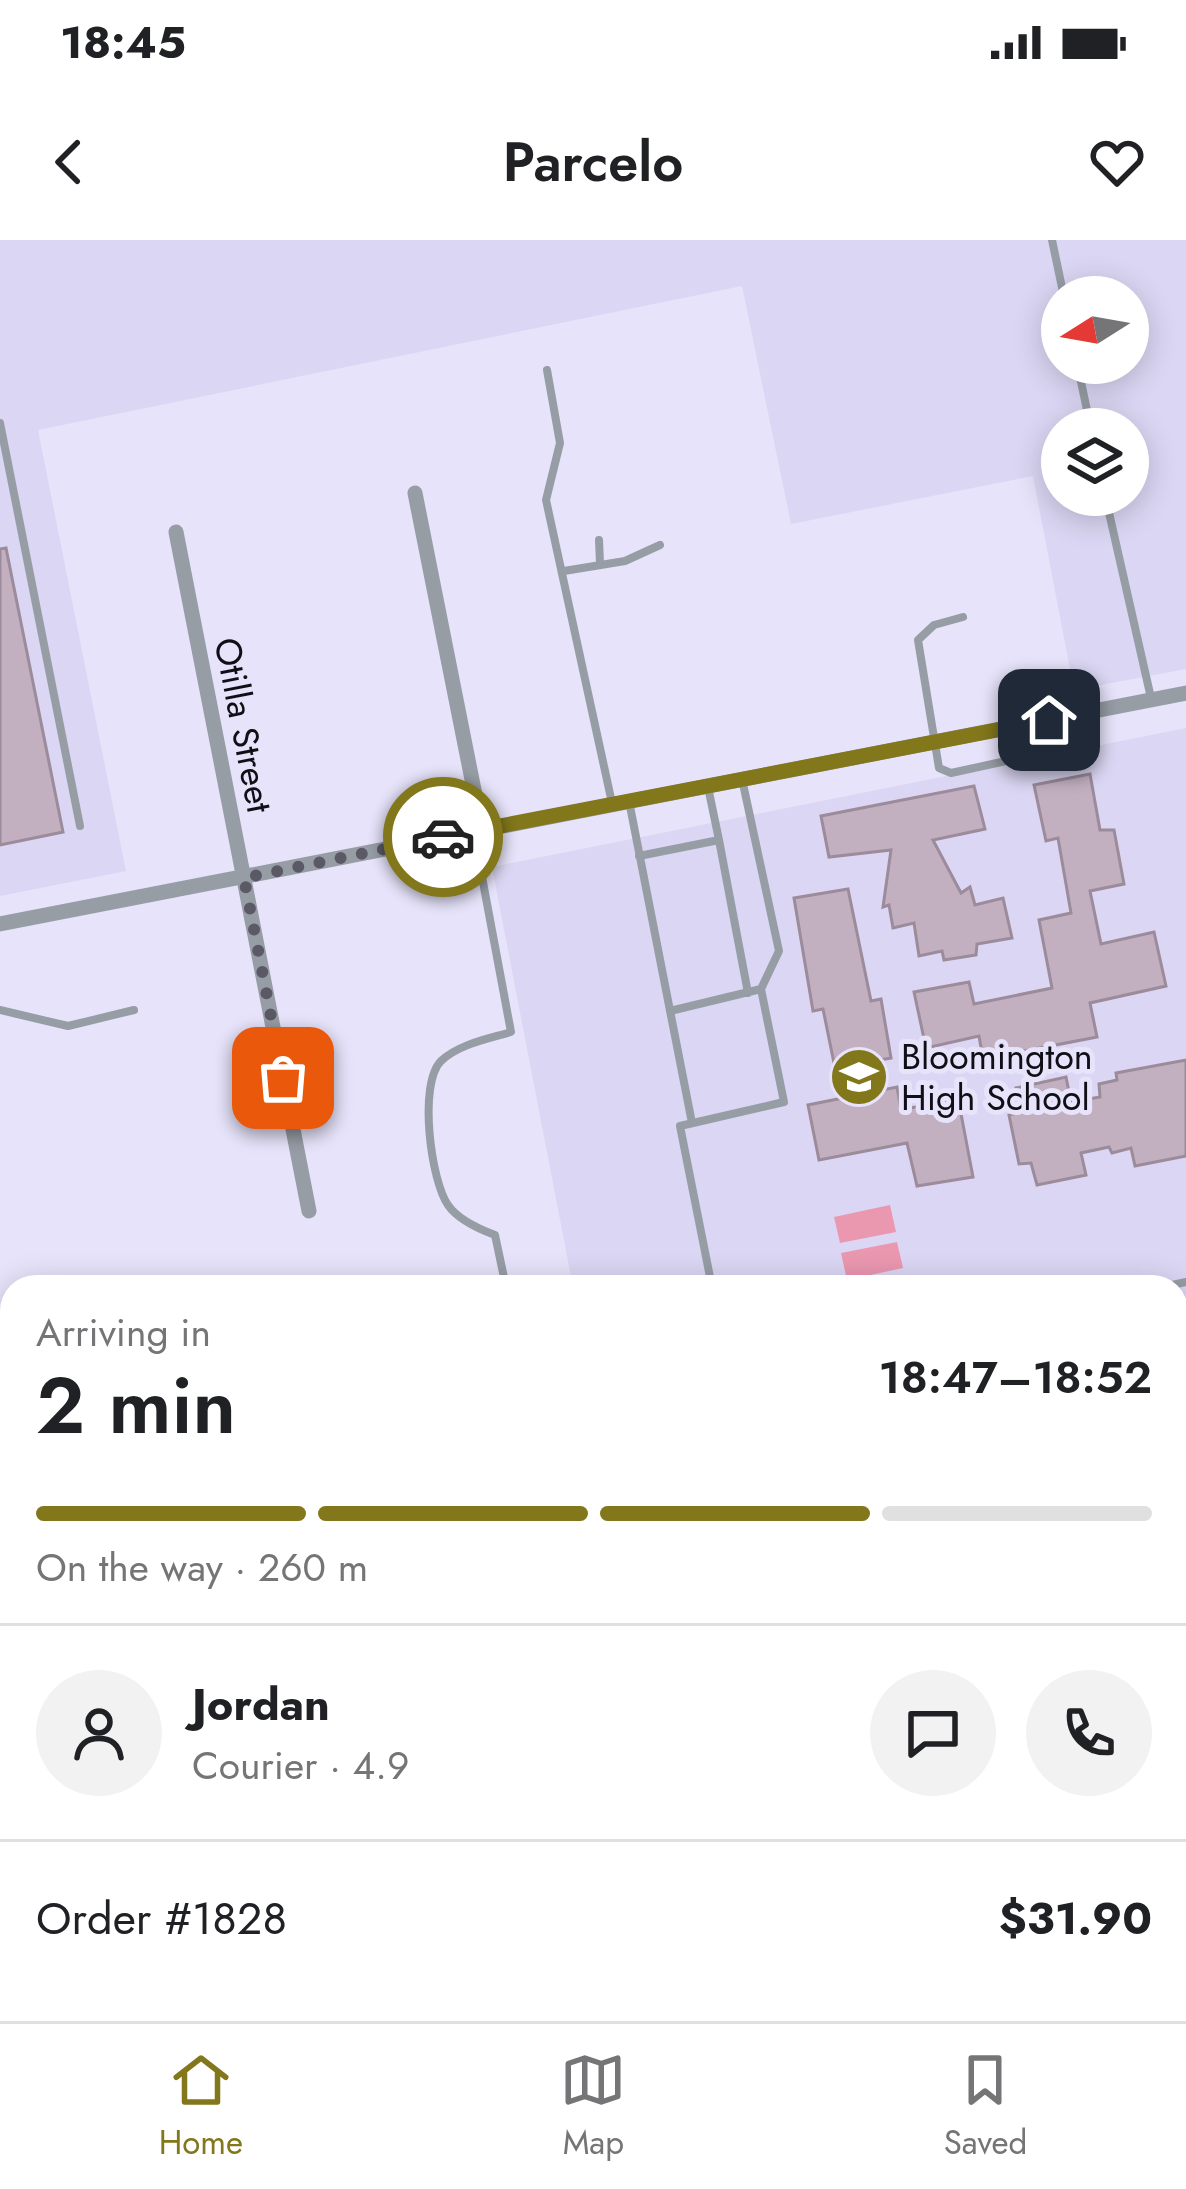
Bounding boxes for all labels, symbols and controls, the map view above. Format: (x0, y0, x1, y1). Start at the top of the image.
text: 18:45 (60, 10, 186, 75)
text: Parcelo (503, 123, 683, 201)
icon: back (36, 129, 102, 195)
icon: heart (1084, 129, 1150, 195)
north arrow (1041, 276, 1149, 384)
map controls (1041, 276, 1149, 516)
button: layers (1041, 408, 1149, 516)
street label: Otilla Street (202, 633, 286, 817)
pin (998, 669, 1100, 771)
icon: home (1016, 687, 1082, 753)
courier (383, 777, 503, 897)
icon: car (410, 804, 476, 870)
pin (232, 1027, 334, 1129)
place label: Bloomington High School (901, 1030, 1093, 1123)
icon: bag (250, 1045, 316, 1111)
school or university icon: Bloomington High School (828, 1046, 890, 1108)
text: Arriving in (36, 1304, 211, 1361)
text: 18:47–18:52 (879, 1345, 1152, 1410)
text: 2 min (36, 1350, 236, 1462)
text: On the way · 260 m (36, 1539, 368, 1596)
button: person (36, 1670, 162, 1796)
button: chat (870, 1670, 996, 1796)
button: phone (1026, 1670, 1152, 1796)
text: Jordan (192, 1672, 330, 1737)
text: Courier · 4.9 (192, 1737, 409, 1794)
text: Order #1828 (36, 1886, 287, 1951)
text: $31.90 (999, 1886, 1152, 1951)
tab: Home (159, 2047, 243, 2166)
tab: Map (560, 2047, 626, 2166)
tab: Saved (944, 2047, 1027, 2166)

